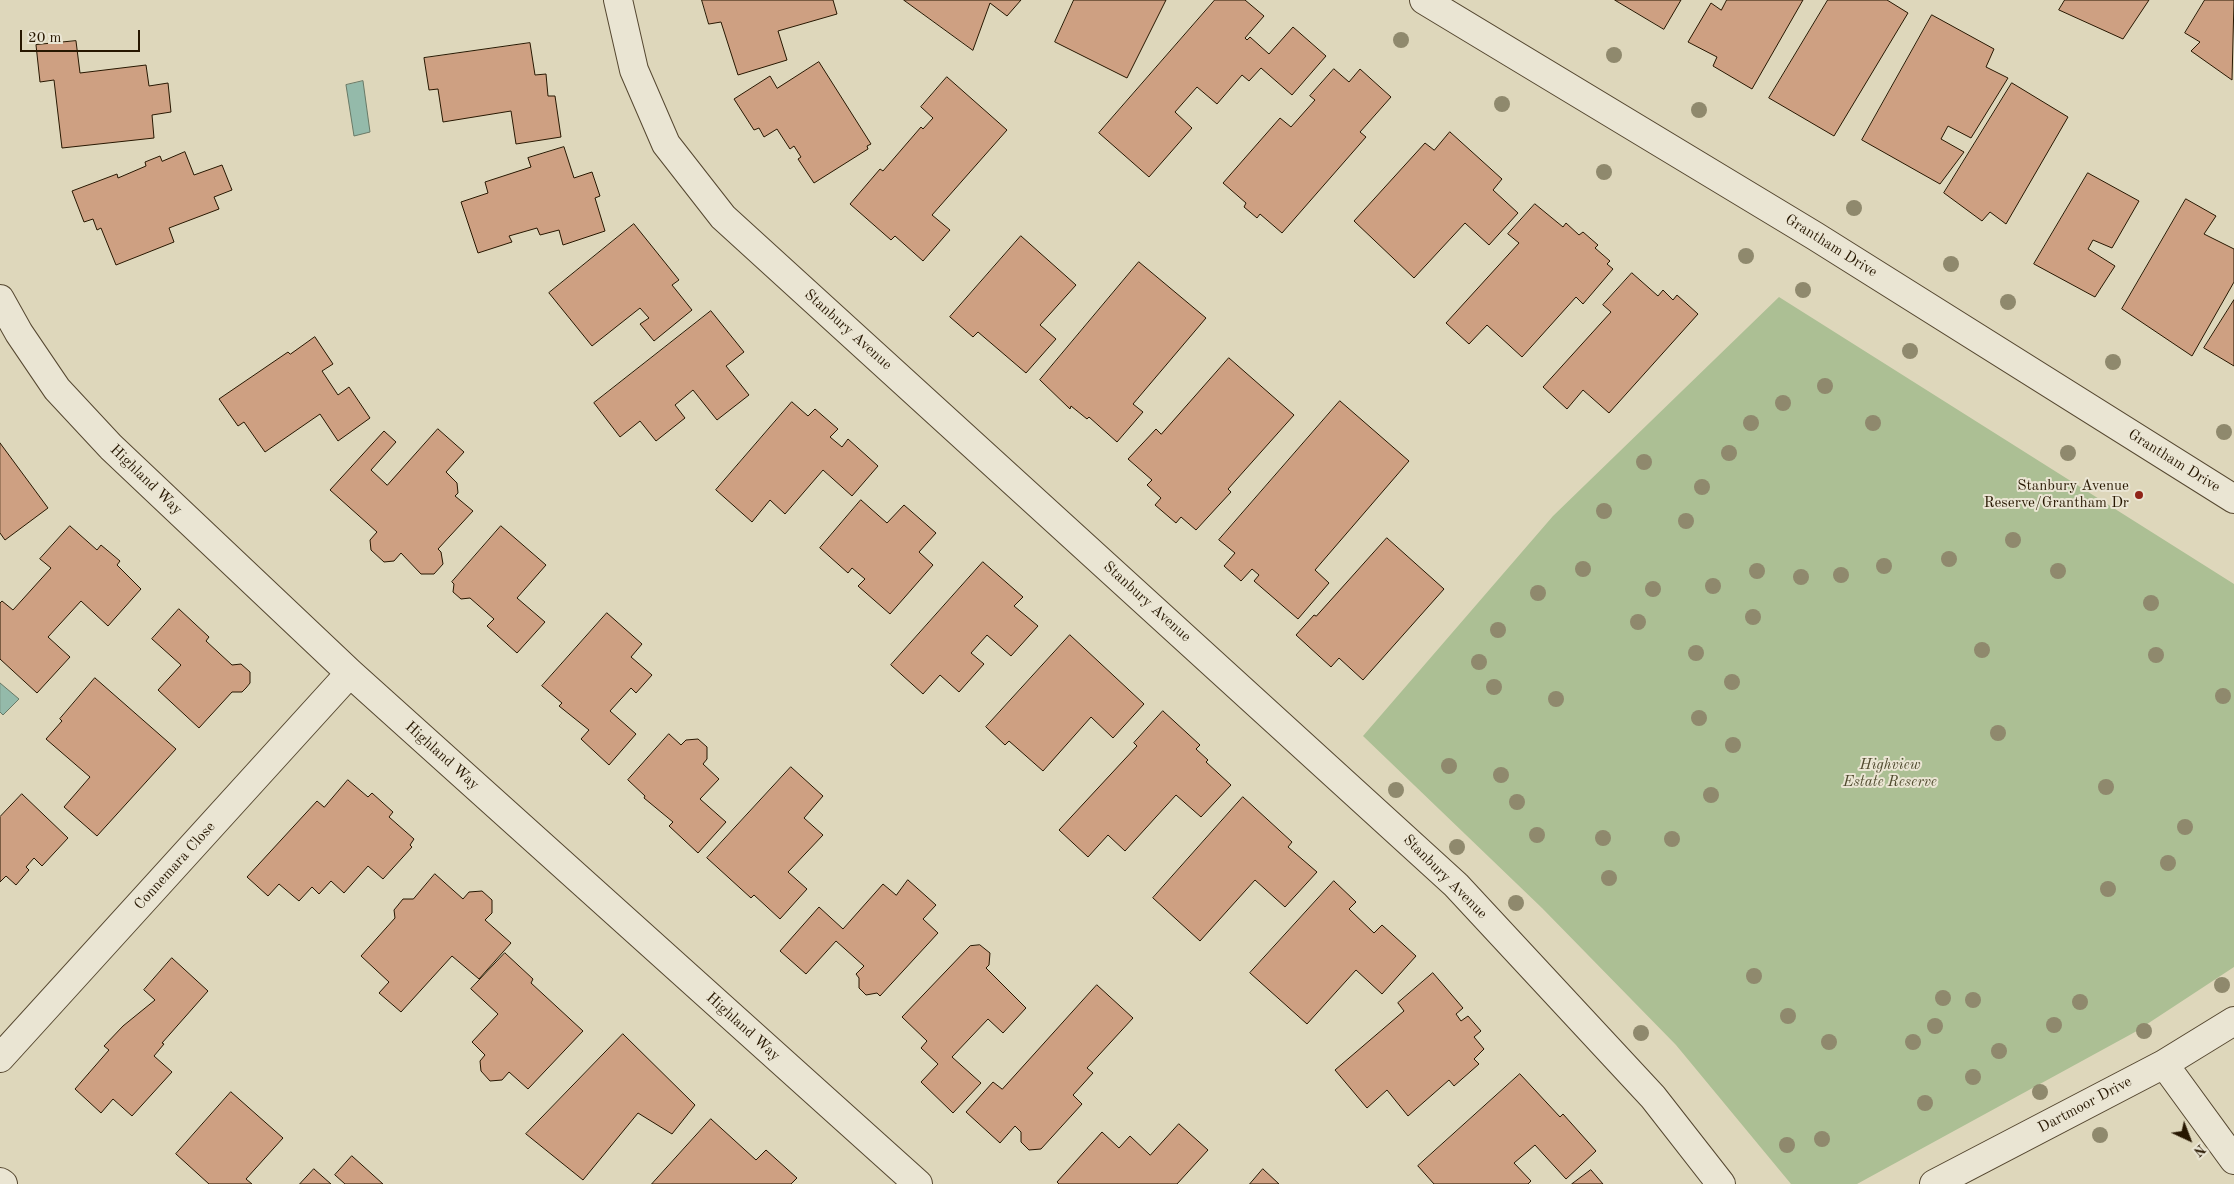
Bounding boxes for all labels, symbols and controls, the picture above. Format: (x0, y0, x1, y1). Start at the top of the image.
scale bar (22, 20, 142, 52)
text: 20 m (28, 31, 62, 46)
street label: Grantham Drive (1782, 210, 1880, 282)
street label: Stanbury Avenue (800, 286, 896, 374)
street label: Grantham Drive (2125, 425, 2223, 497)
street label: Highland Way (106, 441, 186, 519)
place label: Stanbury Avenue Reserve/Grantham Dr (1984, 477, 2129, 512)
marker: Stanbury Avenue Reserve/Grantham Dr (2133, 489, 2145, 501)
street label: Stanbury Avenue (1099, 558, 1195, 646)
street label: Highland Way (401, 718, 483, 794)
park label: Highview Estate Reserve (1843, 756, 1937, 791)
street label: Connemara Close (131, 818, 219, 914)
street label: Stanbury Avenue (1399, 831, 1491, 923)
street label: Highland Way (702, 989, 784, 1065)
street label: Dartmoor Drive (2035, 1073, 2135, 1137)
north arrow (2164, 1114, 2214, 1164)
text: N (2191, 1141, 2208, 1159)

